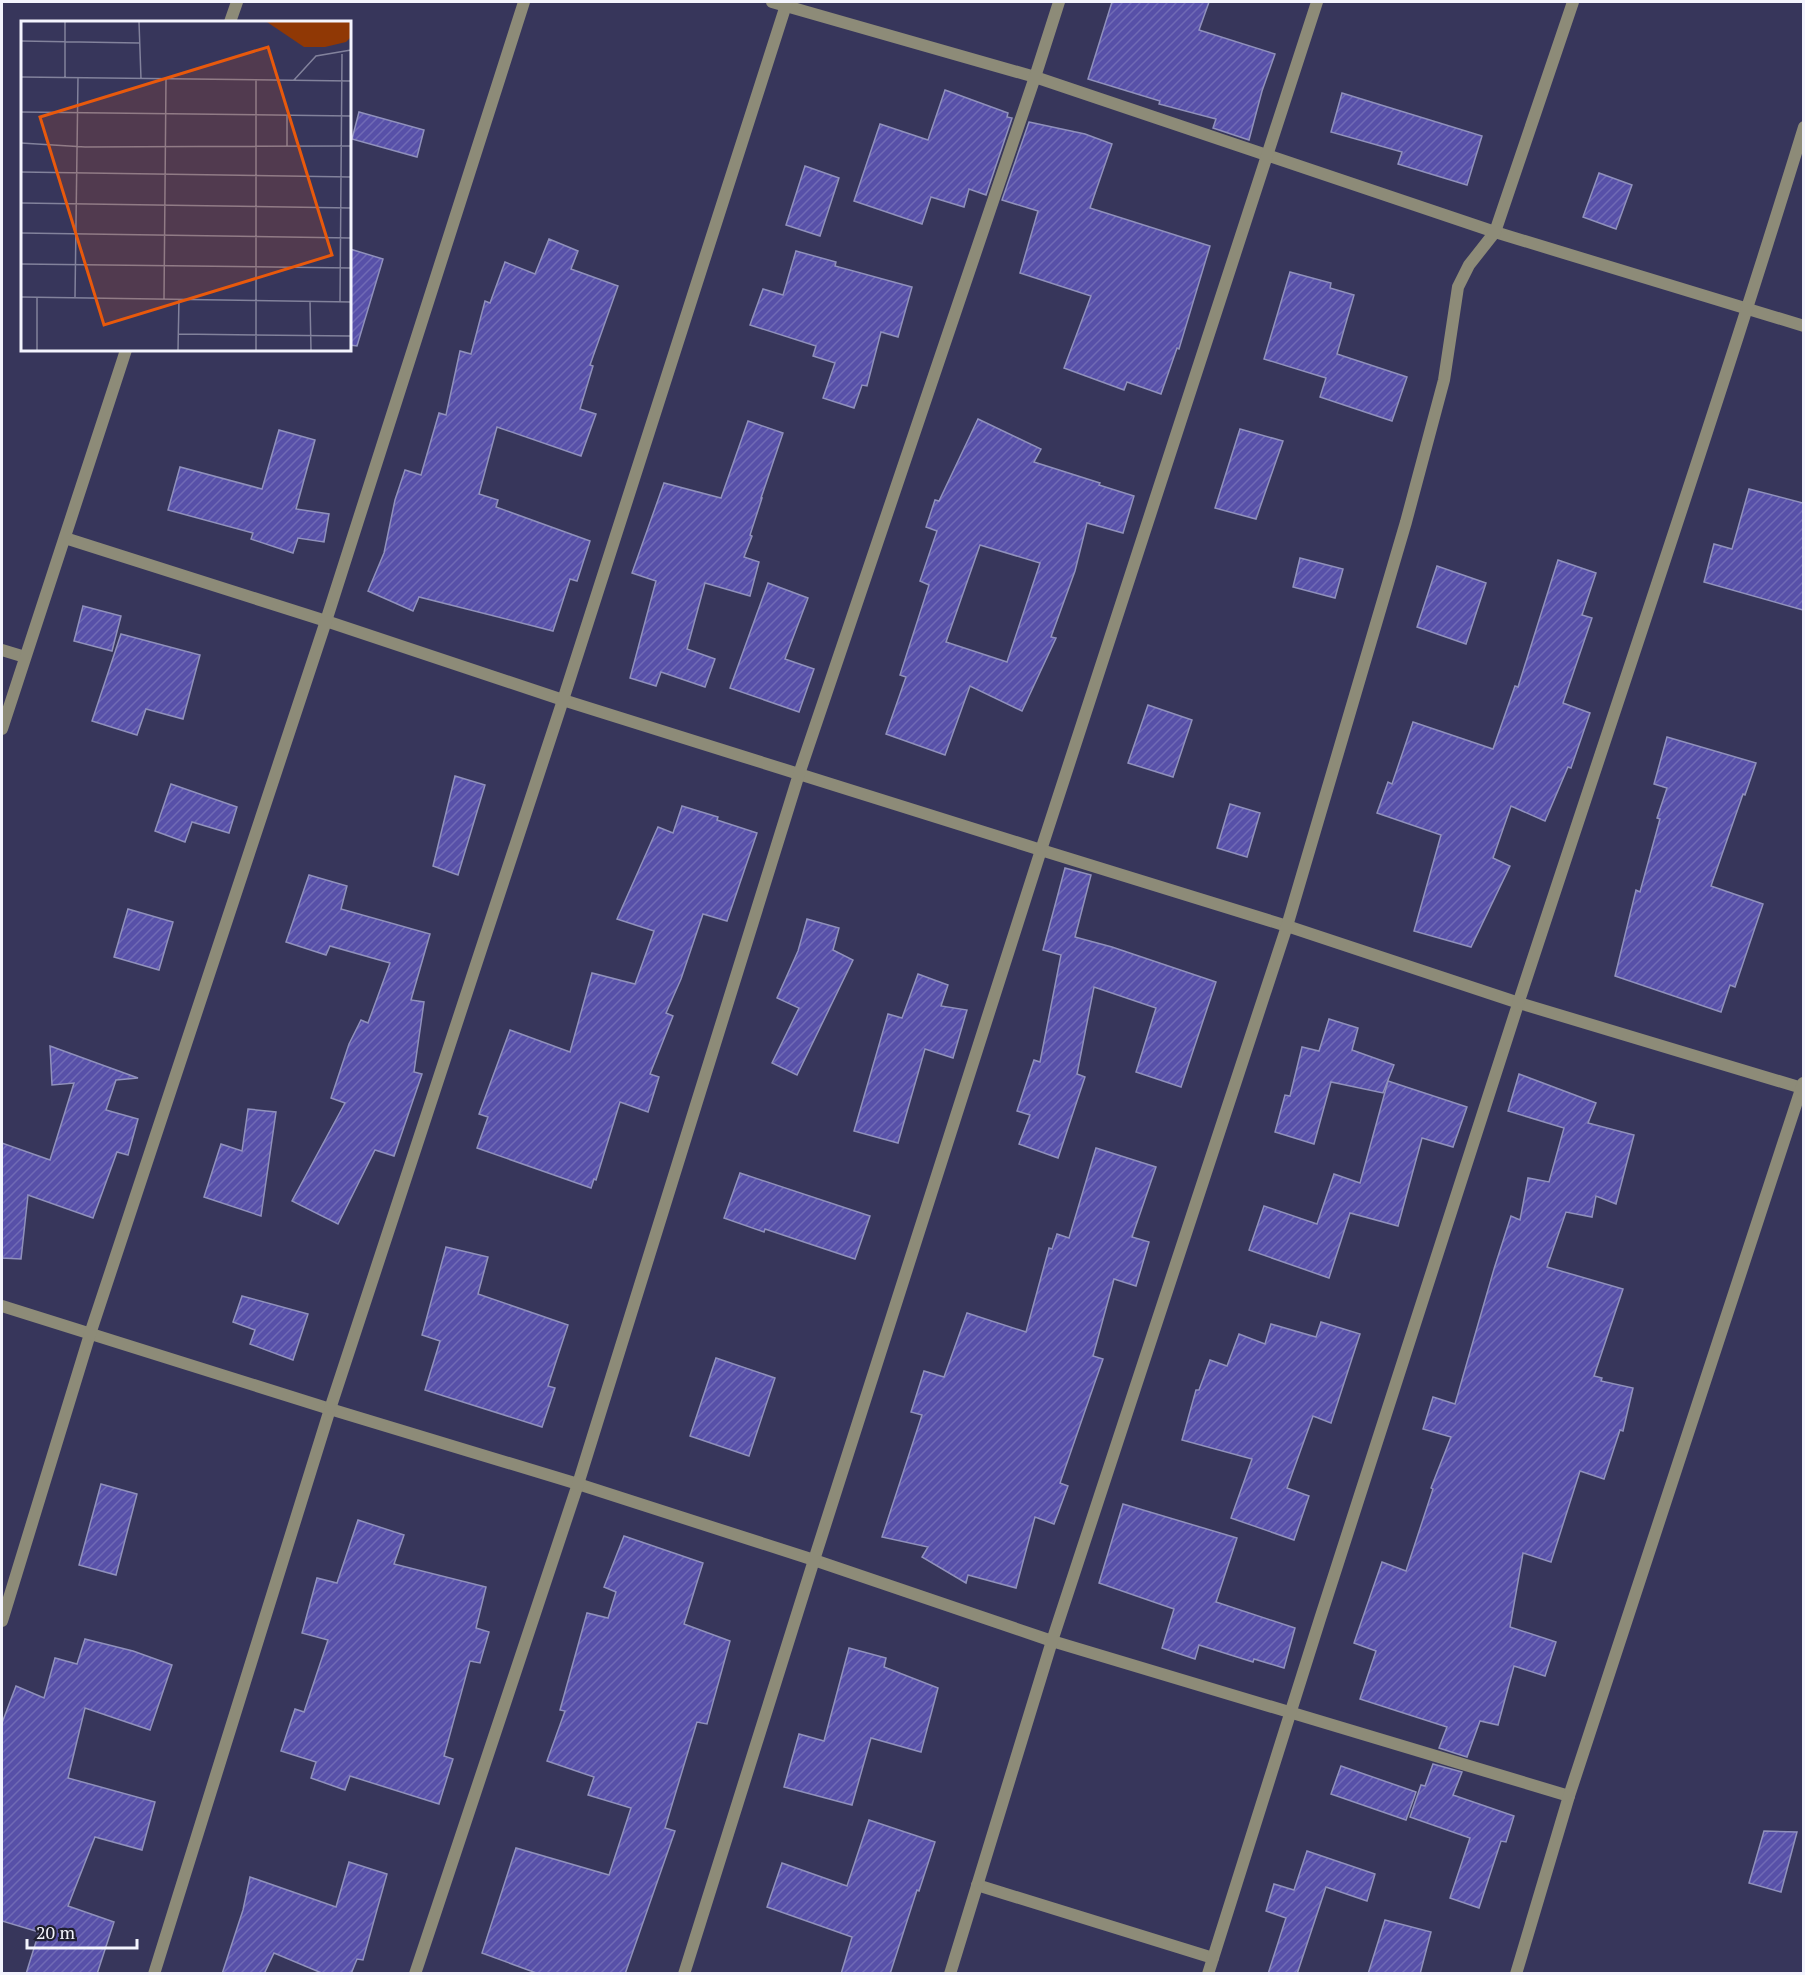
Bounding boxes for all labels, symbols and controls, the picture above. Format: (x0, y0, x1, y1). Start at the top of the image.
inset map (21, 21, 351, 351)
scale bar (27, 1912, 136, 1950)
text: 20 m (36, 1920, 76, 1944)

